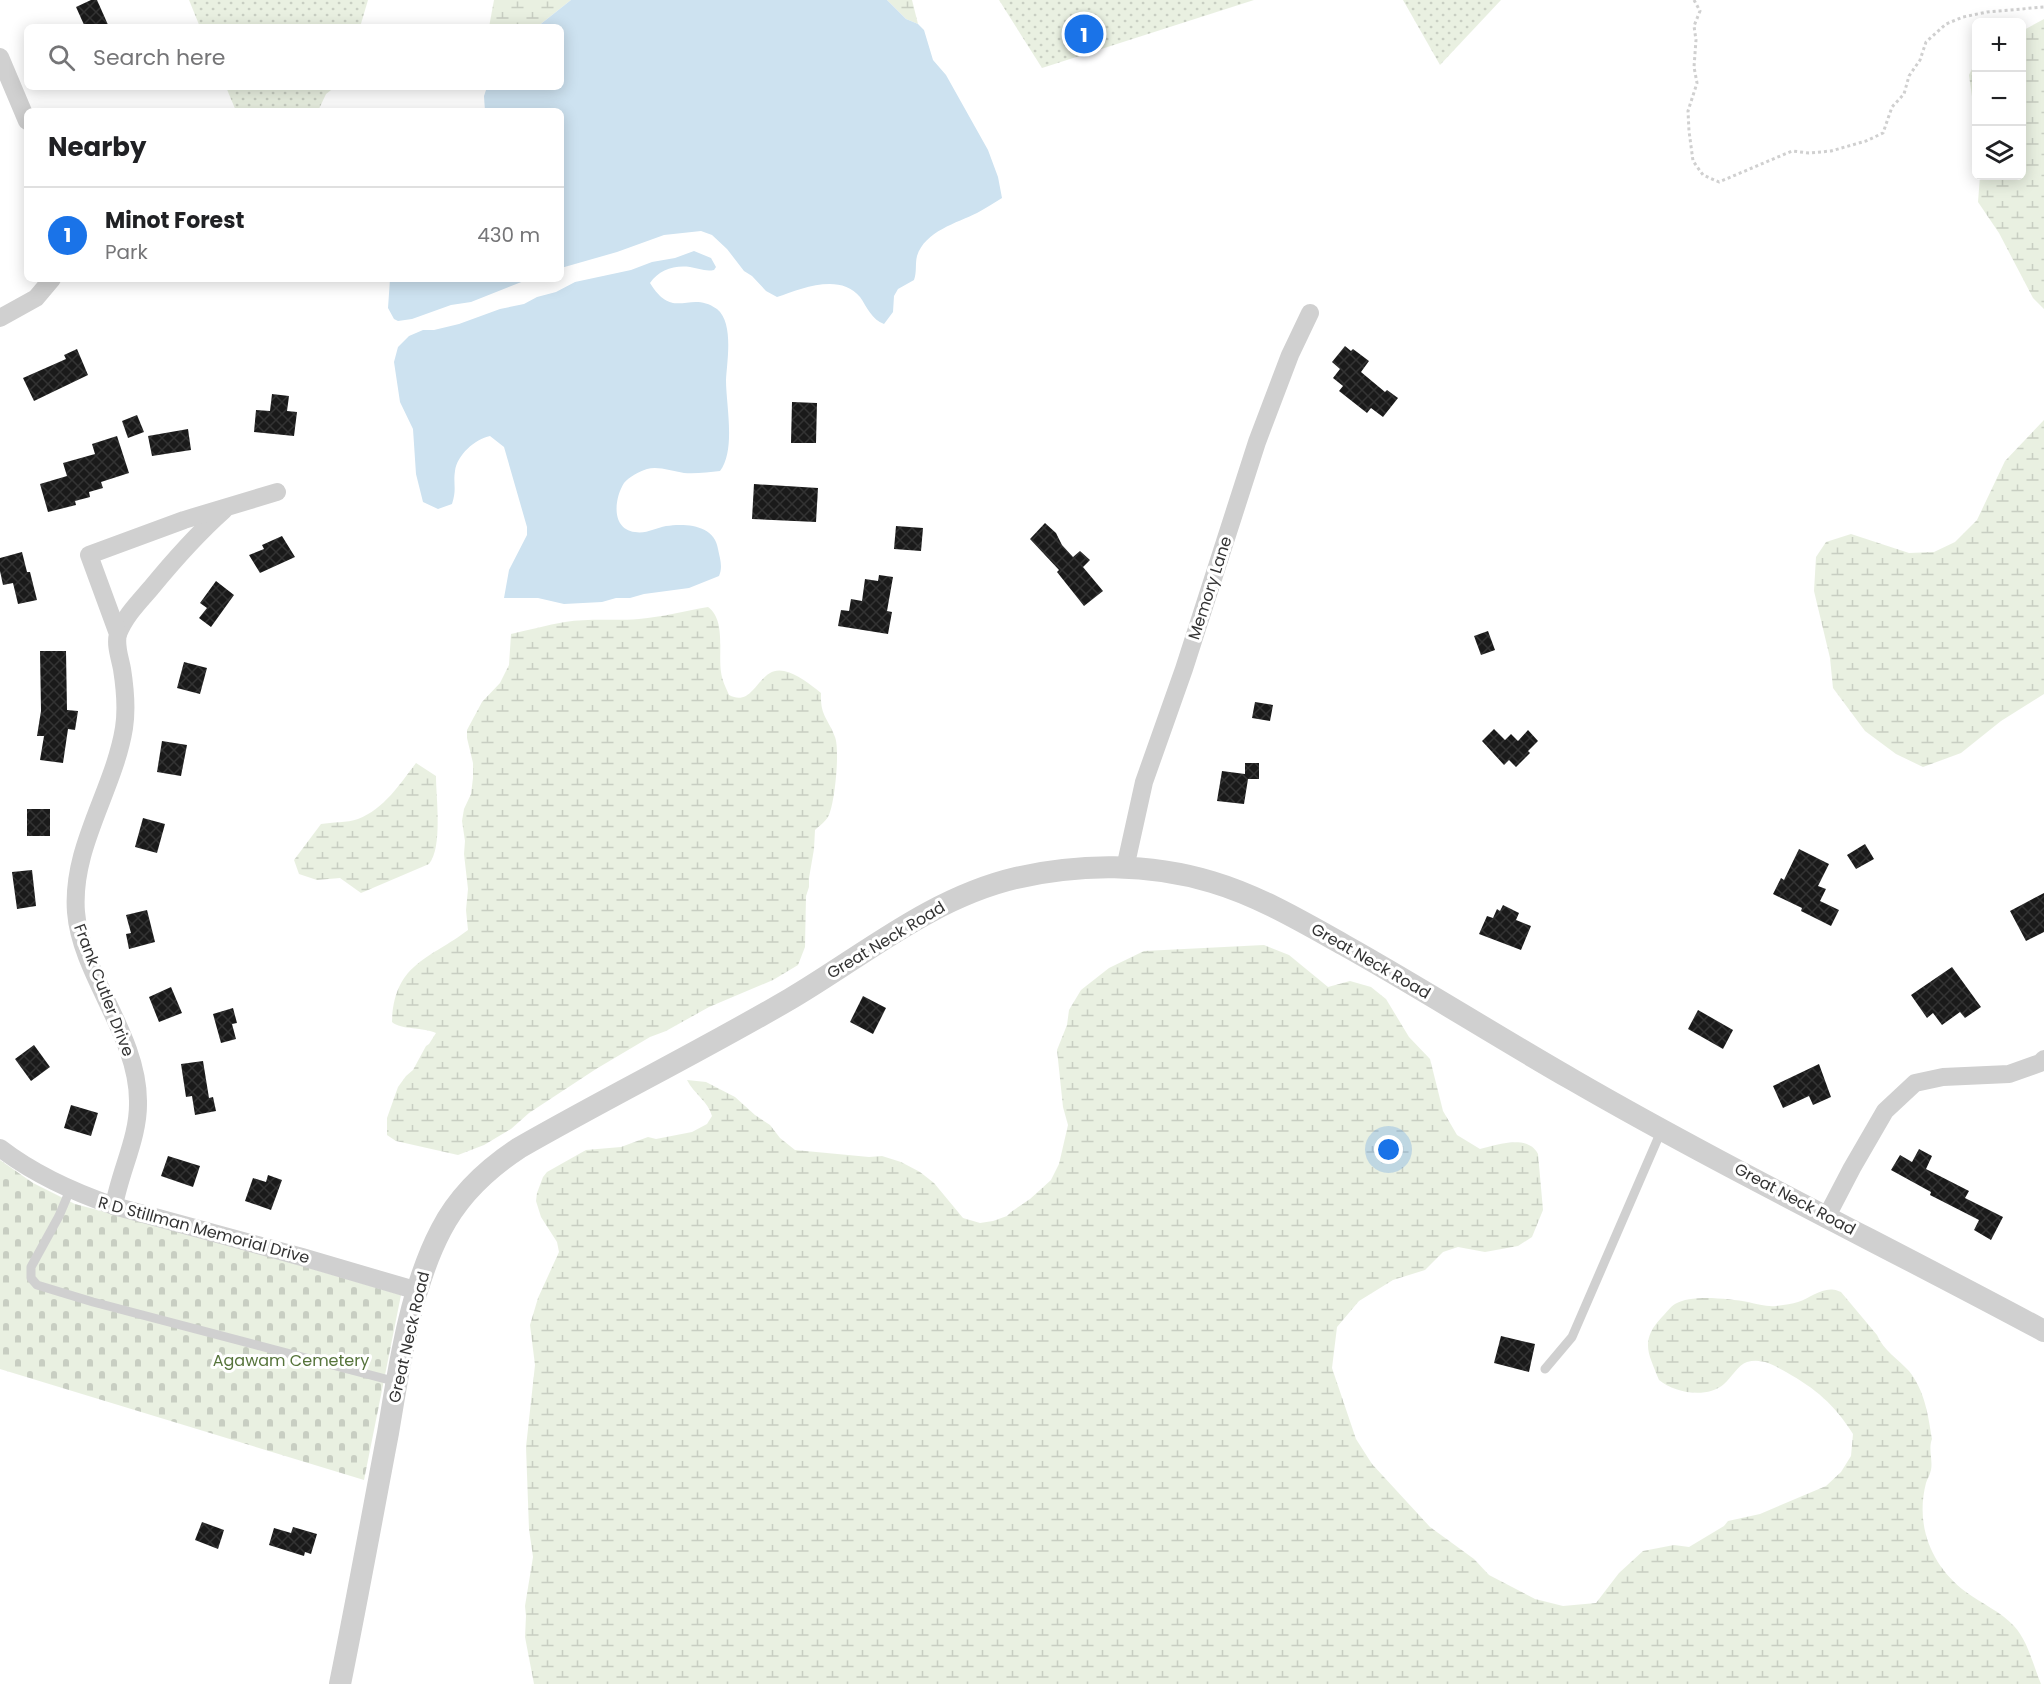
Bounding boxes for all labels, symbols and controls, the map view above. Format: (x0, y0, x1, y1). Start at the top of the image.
pin: 1 (1064, 12, 1104, 57)
map controls (1972, 18, 2026, 180)
button: + (1972, 18, 2026, 72)
search box (24, 24, 564, 90)
icon: search (45, 41, 78, 74)
text: Search here (93, 42, 226, 73)
button: − (1972, 72, 2026, 126)
button: layers (1972, 126, 2026, 180)
text: Nearby (48, 129, 146, 165)
text: Minot Forest (105, 205, 244, 236)
text: 1 (64, 221, 71, 249)
text: 430 m (477, 221, 540, 249)
text: Park (105, 238, 148, 266)
street label: Memory Lane (1182, 533, 1238, 643)
street label: Great Neck Road (823, 896, 949, 984)
street label: Great Neck Road (1307, 917, 1435, 1005)
street label: Frank Cutler Drive (68, 920, 140, 1060)
your location (1374, 1135, 1403, 1164)
street label: Great Neck Road (1730, 1157, 1860, 1241)
street label: R D Stillman Memorial Drive (96, 1191, 312, 1269)
street label: Great Neck Road (383, 1269, 435, 1405)
park label: Agawam Cemetery (213, 1349, 369, 1372)

